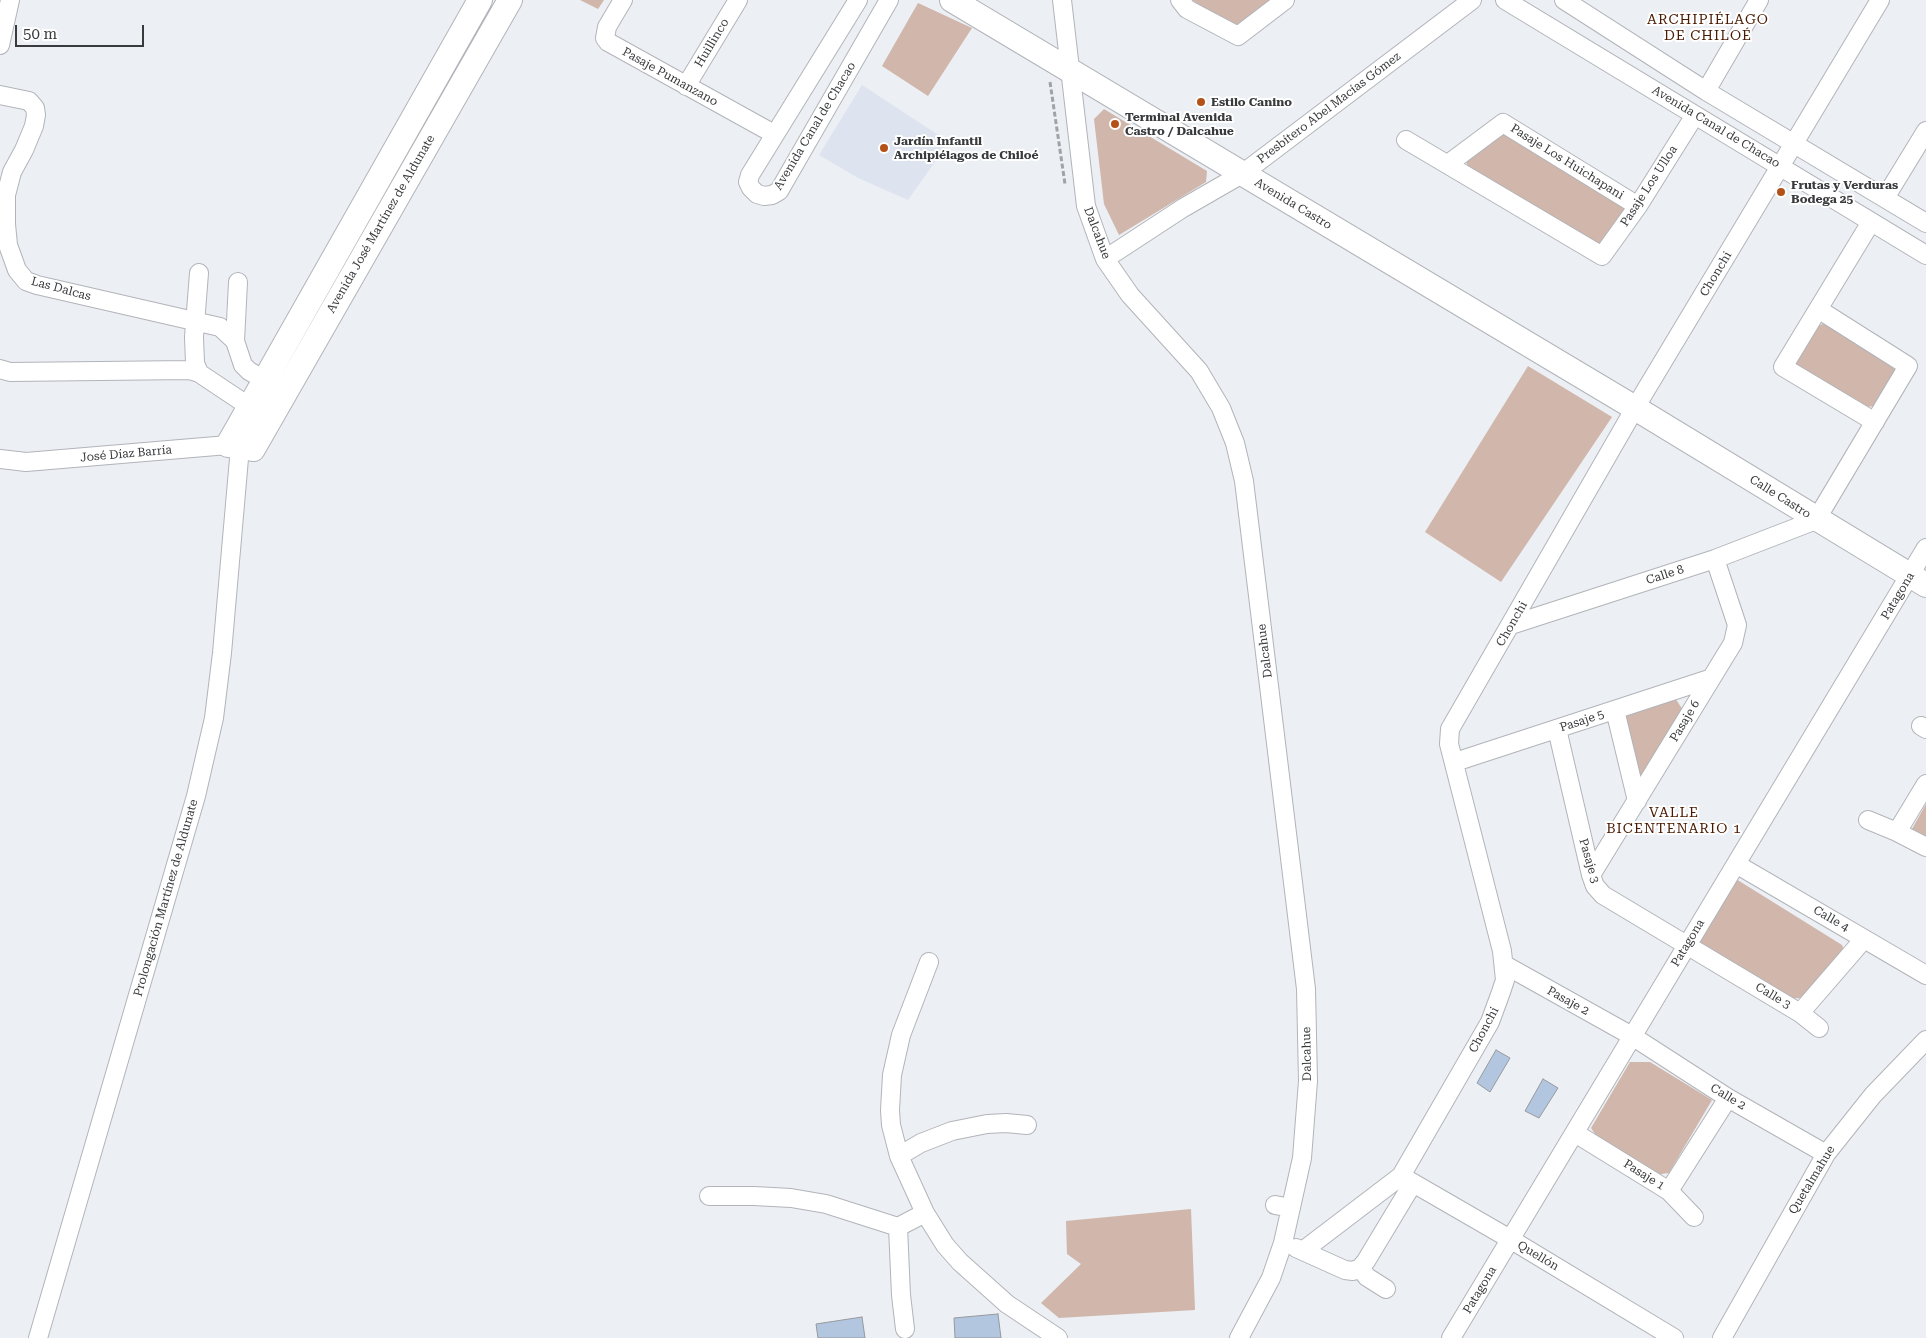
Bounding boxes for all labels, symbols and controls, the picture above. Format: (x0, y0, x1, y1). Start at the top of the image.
district label: ARCHIPIÉLAGO DE CHILOÉ (1646, 12, 1770, 44)
scale bar (18, 15, 146, 47)
street label: Huillinco (692, 16, 732, 70)
text: 50 m (23, 25, 57, 43)
street label: Pasaje Pumanzano (620, 45, 720, 109)
street label: Presbítero Abel Macías Gómez (1255, 49, 1403, 167)
street label: Avenida Canal de Chacao (771, 59, 859, 193)
street label: Avenida Canal de Chacao (1649, 83, 1783, 171)
place label: Estilo Canino (1211, 95, 1292, 109)
marker: Estilo Canino (1195, 96, 1207, 108)
place label: Terminal Avenida Castro / Dalcahue (1125, 110, 1234, 138)
marker: Terminal Avenida Castro / Dalcahue (1109, 118, 1121, 130)
street label: Pasaje Los Huichapani (1508, 121, 1626, 203)
street label: Avenida José Martínez de Aldunate (324, 132, 438, 316)
place label: Jardín Infantil Archipiélagos de Chiloé (894, 134, 1039, 162)
marker: Jardín Infantil Archipiélagos de Chiloé (878, 142, 890, 154)
street label: Pasaje Los Ulloa (1617, 143, 1681, 229)
street label: Avenida Castro (1252, 175, 1334, 233)
place label: Frutas y Verduras Bodega 25 (1791, 178, 1898, 206)
marker: Frutas y Verduras Bodega 25 (1775, 186, 1787, 198)
street label: Dalcahue (1081, 205, 1113, 261)
street label: Chonchi (1697, 249, 1735, 299)
street label: Las Dalcas (30, 274, 92, 304)
street label: José Díaz Barría (79, 443, 173, 465)
street label: Calle Castro (1747, 472, 1813, 522)
street label: Calle 8 (1644, 562, 1686, 588)
street label: Patagona (1878, 570, 1918, 622)
street label: Chonchi (1493, 599, 1531, 649)
street label: Dalcahue (1255, 623, 1275, 679)
street label: Pasaje 6 (1667, 698, 1703, 744)
street label: Pasaje 5 (1558, 707, 1606, 735)
street label: Prolongación Martínez de Aldunate (131, 798, 201, 998)
district label: VALLE BICENTENARIO 1 (1605, 805, 1743, 838)
street label: Pasaje 3 (1576, 837, 1602, 885)
street label: Calle 4 (1811, 903, 1851, 935)
street label: Patagona (1668, 917, 1708, 969)
street label: Calle 3 (1753, 980, 1793, 1012)
street label: Pasaje 2 (1544, 984, 1592, 1018)
street label: Chonchi (1466, 1005, 1502, 1055)
street label: Dalcahue (1299, 1027, 1315, 1081)
street label: Calle 2 (1708, 1081, 1748, 1113)
street label: Quetalmahue (1786, 1143, 1838, 1217)
street label: Pasaje 1 (1621, 1157, 1667, 1193)
street label: Quellón (1515, 1238, 1561, 1274)
street label: Patagona (1460, 1264, 1500, 1316)

